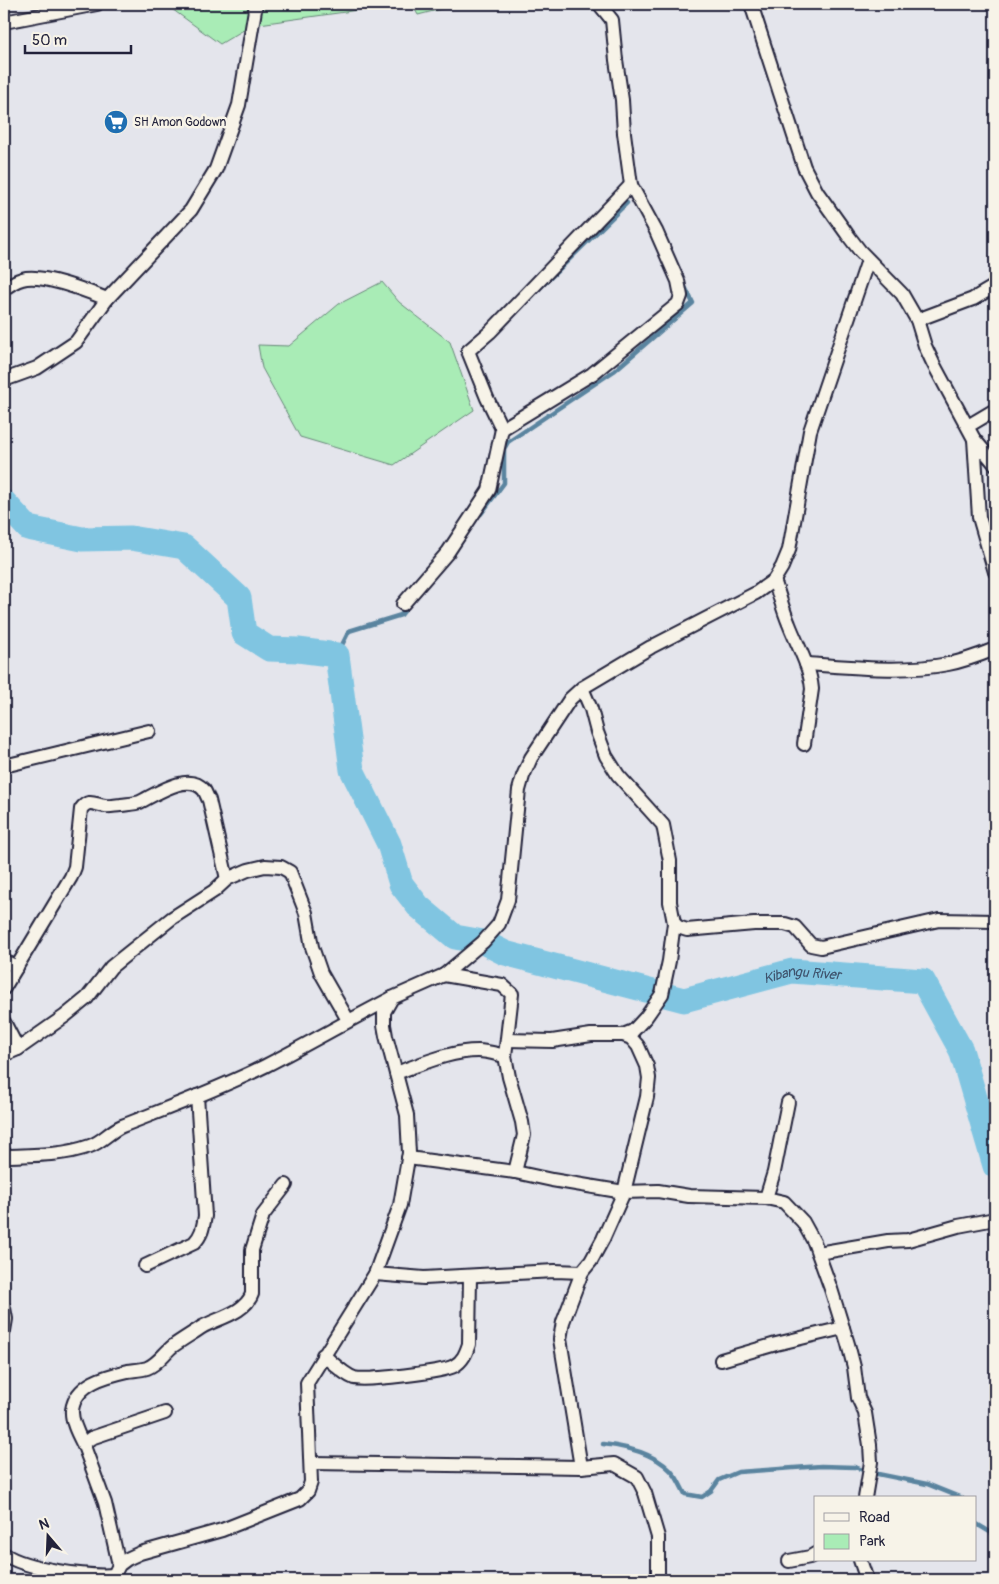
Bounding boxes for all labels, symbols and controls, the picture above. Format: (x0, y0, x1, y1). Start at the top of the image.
scale bar (25, 22, 131, 54)
text: 50 m (32, 31, 67, 50)
supermarket icon: SH Amon Godown (103, 109, 129, 135)
place label: SH Amon Godown (134, 115, 227, 130)
water label: Kibangu River (762, 962, 843, 987)
legend (814, 1496, 976, 1562)
text: Road (859, 1508, 890, 1527)
north arrow (22, 1512, 72, 1562)
text: N (37, 1515, 51, 1534)
text: Park (859, 1532, 886, 1551)

